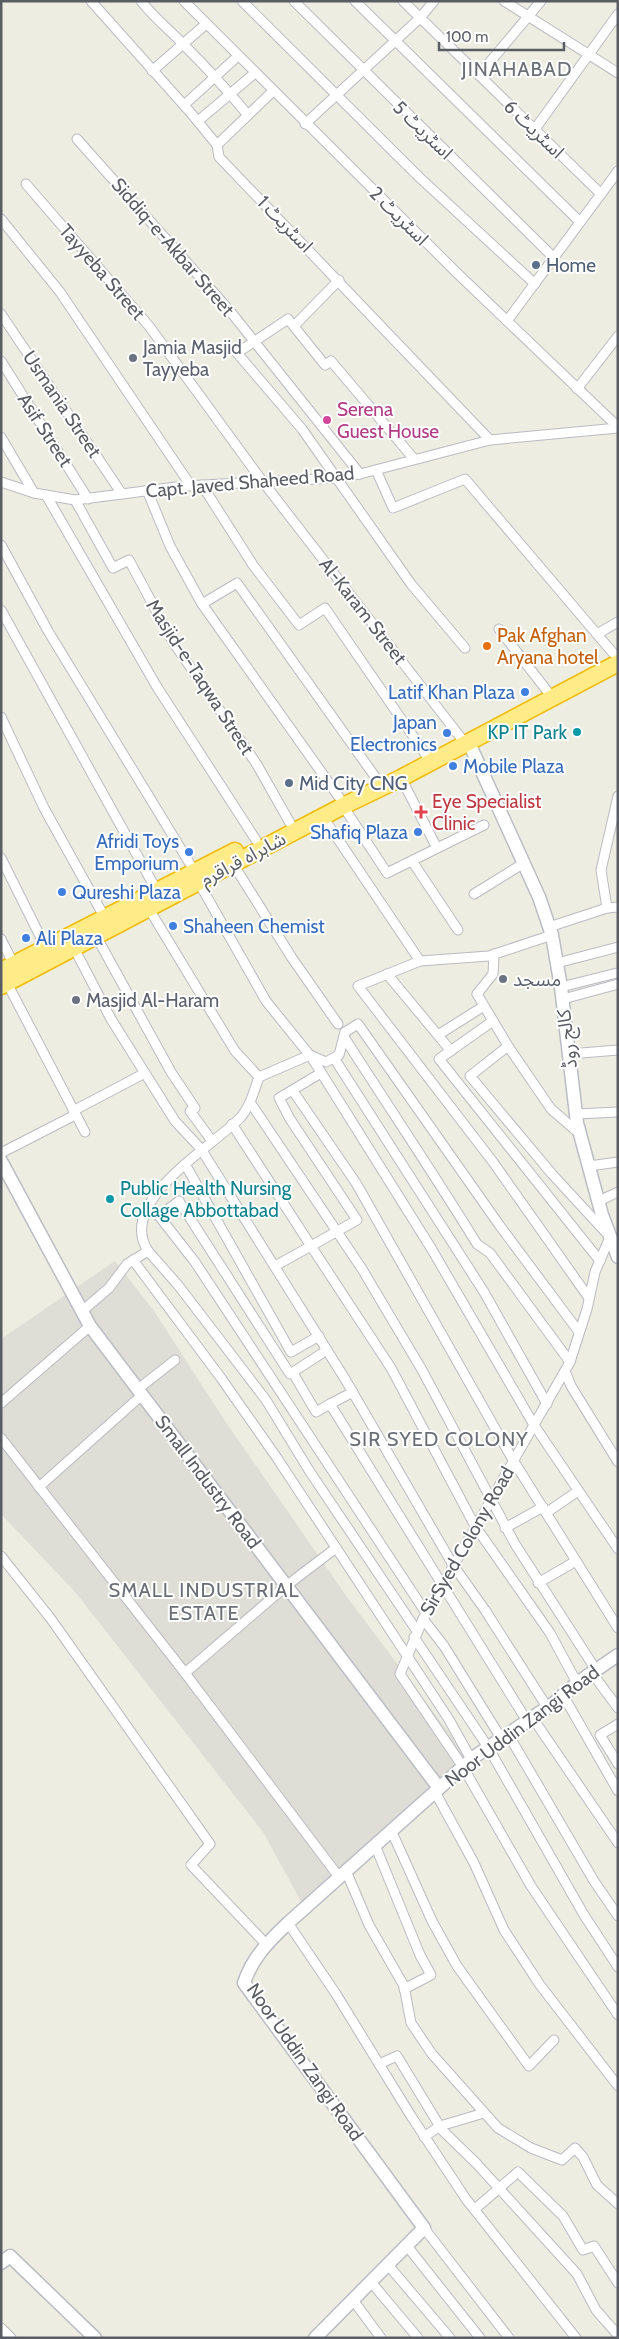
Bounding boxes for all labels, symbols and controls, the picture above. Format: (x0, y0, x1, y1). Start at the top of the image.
scale bar (439, 20, 564, 52)
text: 100 m (446, 28, 488, 46)
district label: JINAHABAD (461, 57, 572, 81)
street label: اسٹریٹ 6 (499, 95, 569, 163)
street label: اسٹریٹ 5 (388, 96, 458, 164)
street label: Siddiq-e-Akbar Street (107, 173, 240, 321)
street label: اسٹریٹ 2 (365, 182, 433, 250)
street label: اسٹریٹ 1 (252, 191, 318, 257)
street label: Tayyeba Street (54, 219, 150, 325)
place label: Home (546, 254, 596, 277)
marker: Home (530, 259, 542, 271)
place label: Jamia Masjid Tayyeba (142, 336, 242, 381)
street label: Usmania Street (18, 346, 107, 462)
marker: Jamia Masjid Tayyeba (127, 352, 139, 364)
street label: Asif Street (13, 389, 78, 472)
place label: Serena Guest House (337, 398, 439, 443)
marker: Serena Guest House (321, 414, 333, 426)
street label: Capt. Javed Shaheed Road (145, 461, 355, 503)
street label: Al-Karam Street (314, 553, 412, 669)
street label: Masjid-e-Taqwa Street (141, 595, 259, 759)
place label: Pak Afghan Aryana hotel (497, 624, 599, 669)
marker: Pak Afghan Aryana hotel (481, 640, 493, 652)
place label: Latif Khan Plaza (388, 681, 515, 704)
marker: Latif Khan Plaza (519, 686, 531, 698)
place label: Japan Electronics (350, 711, 437, 756)
place label: KP IT Park (488, 721, 567, 744)
marker: KP IT Park (571, 726, 583, 738)
marker: Japan Electronics (441, 727, 453, 739)
place label: Mobile Plaza (463, 755, 564, 778)
marker: Mobile Plaza (447, 760, 459, 772)
place label: Mid City CNG (299, 772, 408, 795)
marker: Mid City CNG (283, 777, 295, 789)
place label: Eye Specialist Clinic (432, 790, 542, 835)
marker: Eye Specialist Clinic (414, 805, 428, 819)
place label: Shafiq Plaza (310, 821, 408, 844)
marker: Shafiq Plaza (412, 826, 424, 838)
street label: شاہراہ قراقرم (196, 827, 291, 894)
place label: Afridi Toys Emporium (94, 830, 179, 875)
marker: Afridi Toys Emporium (183, 846, 195, 858)
place label: Qureshi Plaza (72, 881, 181, 904)
marker: Qureshi Plaza (56, 886, 68, 898)
place label: Shaheen Chemist (183, 915, 325, 938)
marker: Shaheen Chemist (167, 920, 179, 932)
place label: Ali Plaza (36, 927, 103, 950)
marker: Ali Plaza (20, 932, 32, 944)
place label: مسجد (513, 968, 561, 991)
marker: مسجد (497, 973, 509, 985)
place label: Masjid Al-Haram (86, 989, 219, 1012)
marker: Masjid Al-Haram (70, 994, 82, 1006)
street label: کالج روڈ (552, 1007, 585, 1070)
place label: Public Health Nursing Collage Abbottabad (120, 1177, 292, 1222)
marker: Public Health Nursing Collage Abbottabad (104, 1193, 116, 1205)
street label: Small Industry Road (150, 1411, 266, 1553)
district label: SIR SYED COLONY (349, 1427, 529, 1451)
street label: SirSyed Colony Road (415, 1463, 519, 1619)
district label: SMALL INDUSTRIAL ESTATE (109, 1578, 299, 1625)
street label: Noor Uddin Zangi Road (440, 1661, 604, 1791)
street label: Noor Uddin Zangi Road (242, 1979, 368, 2145)

